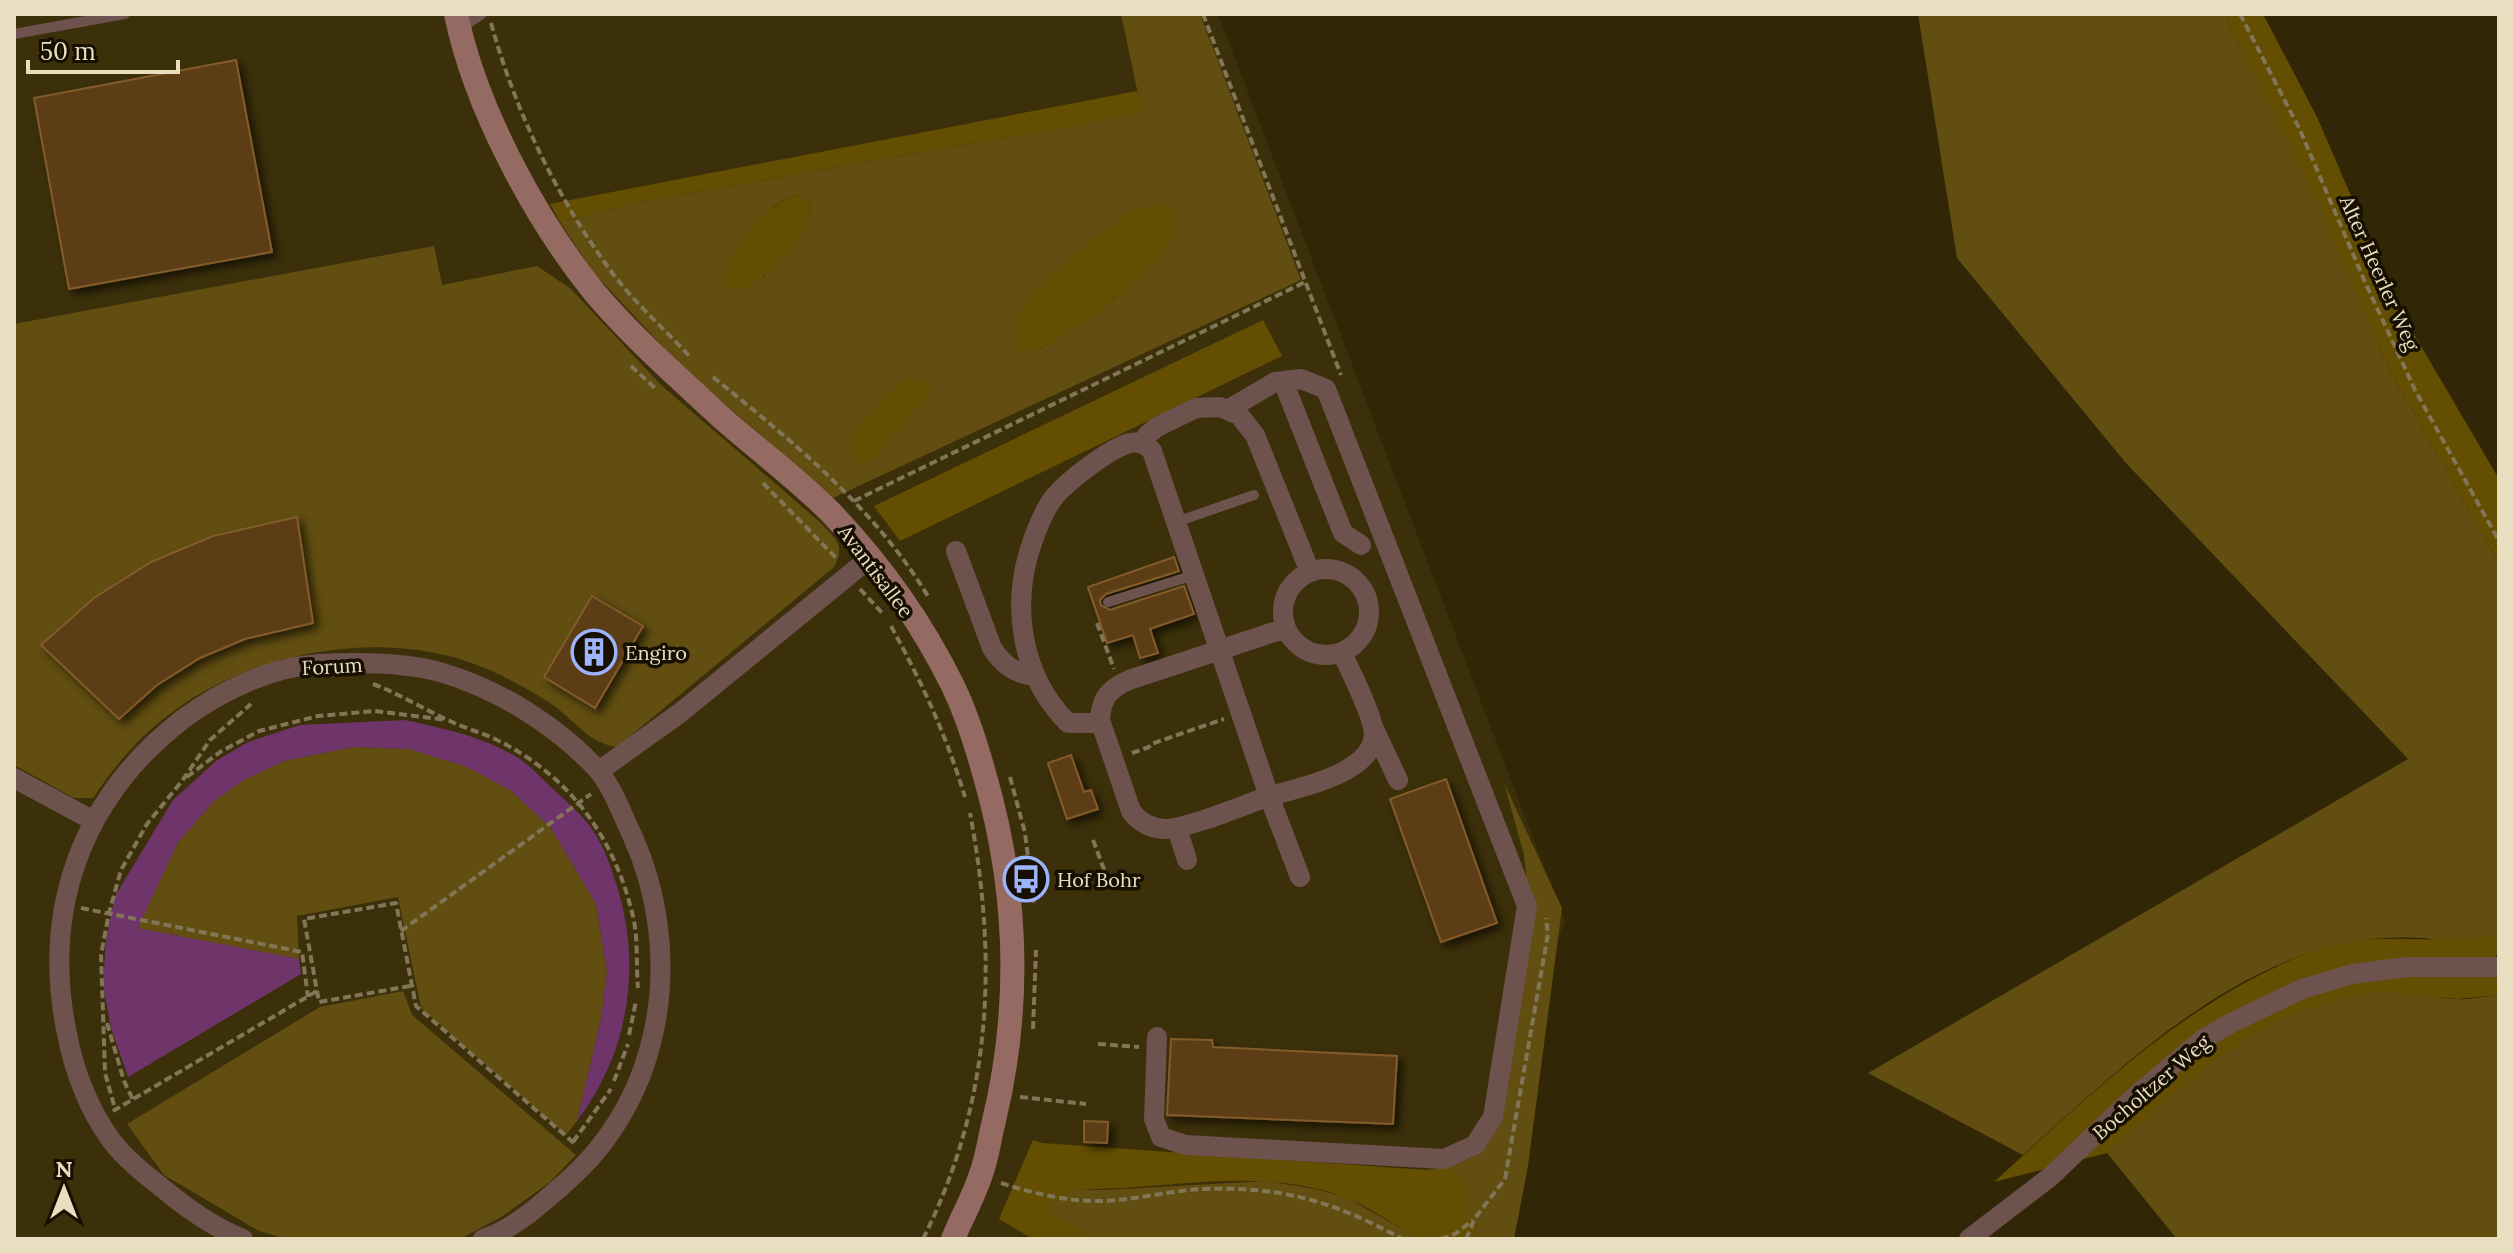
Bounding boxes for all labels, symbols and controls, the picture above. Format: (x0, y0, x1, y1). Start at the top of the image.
scale bar (28, 24, 178, 74)
text: 50 m (40, 36, 96, 67)
street label: Alter Heerler Weg (2334, 191, 2426, 355)
street label: Avantisallee (832, 519, 919, 622)
building icon: Engiro (570, 628, 618, 676)
place label: Engiro (625, 640, 687, 665)
street label: Forum (301, 652, 363, 680)
bus stop icon: Hof Bohr (1002, 855, 1050, 903)
place label: Hof Bohr (1057, 867, 1141, 892)
street label: Bocholtzer Weg (2087, 1029, 2216, 1145)
north arrow (24, 1149, 104, 1229)
text: N (55, 1155, 73, 1183)

